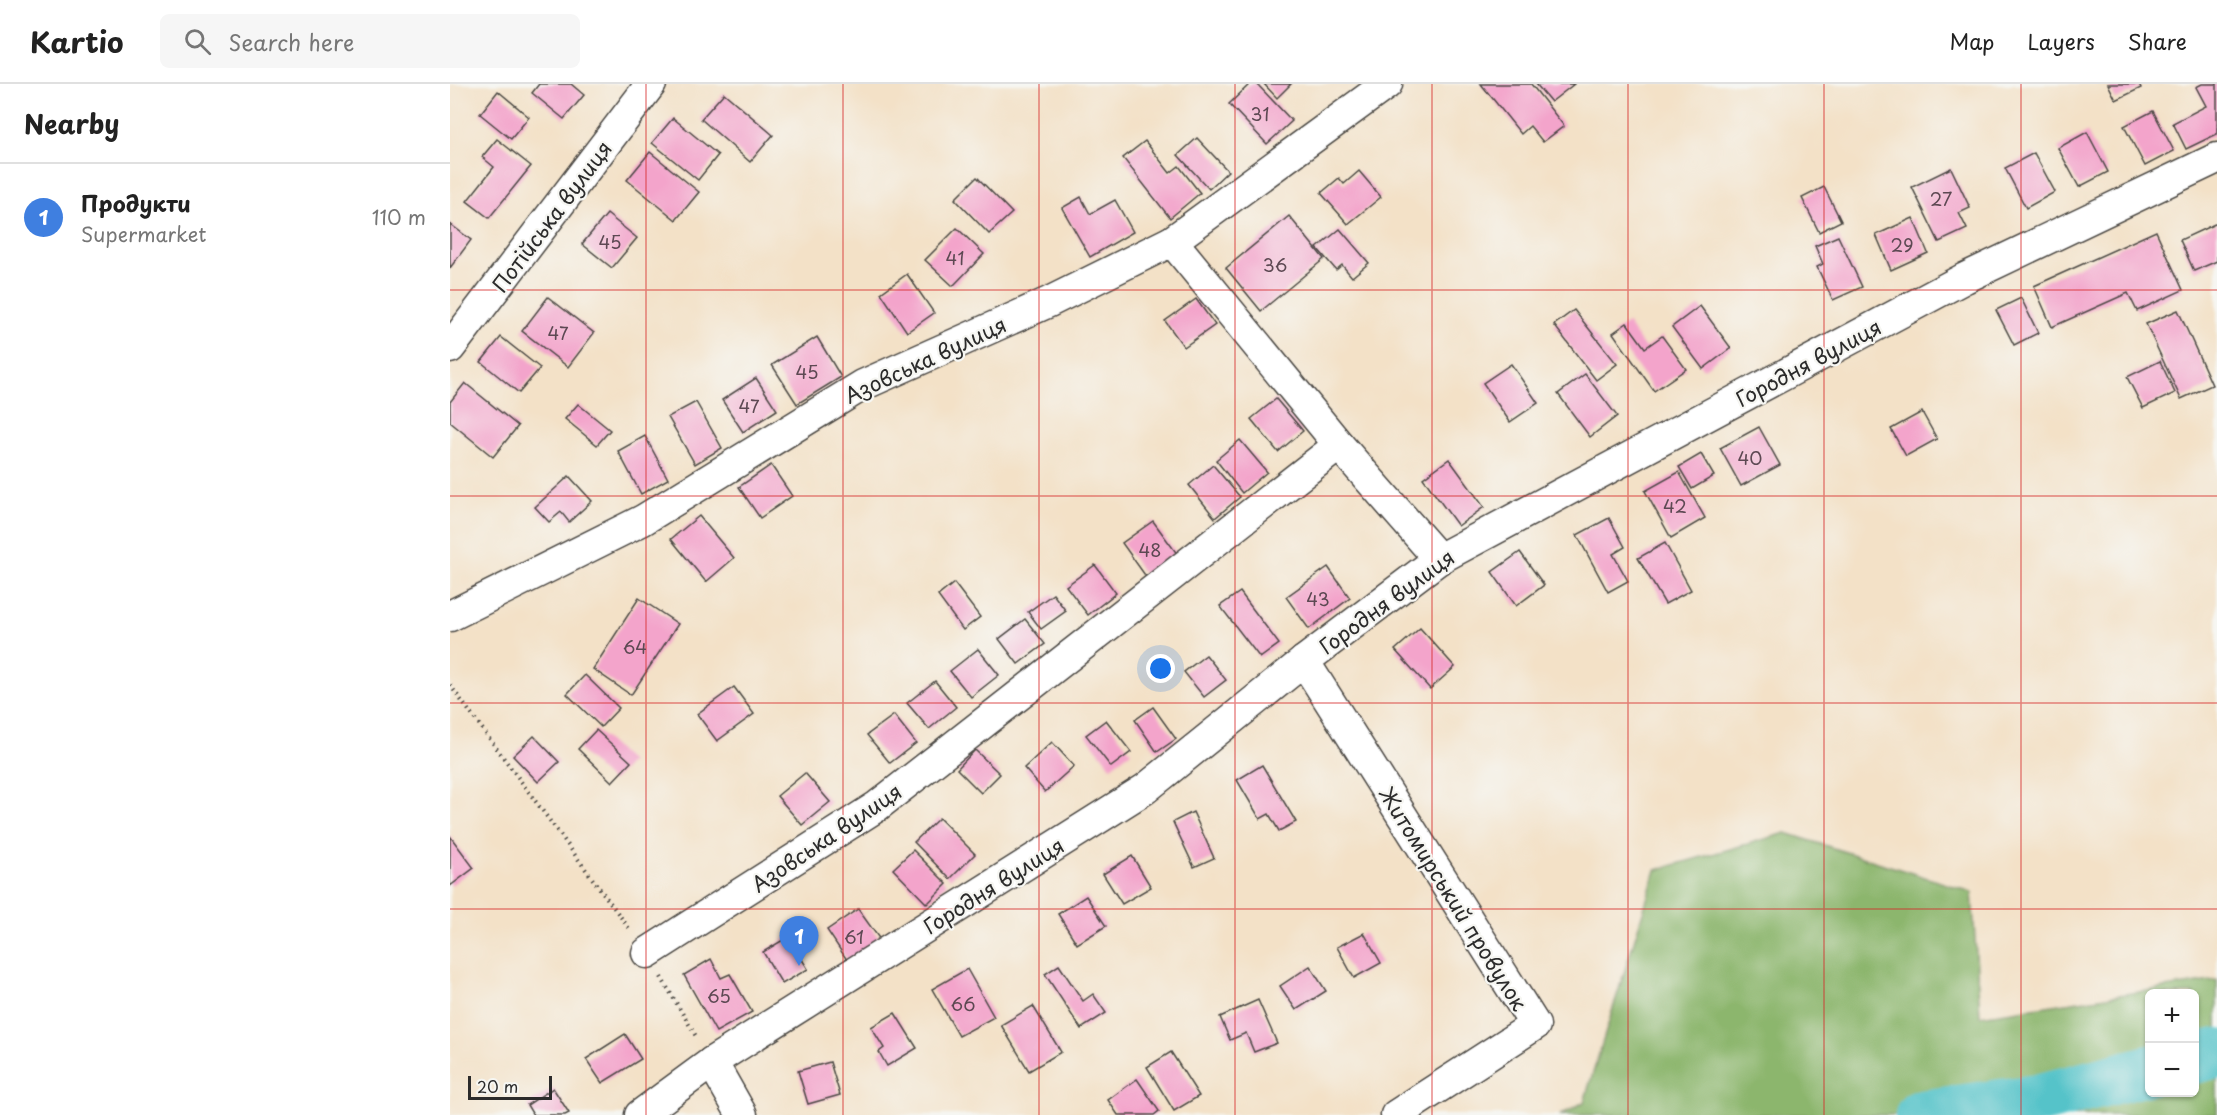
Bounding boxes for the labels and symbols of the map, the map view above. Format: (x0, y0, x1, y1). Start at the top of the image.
house number: 31 (1251, 100, 1269, 127)
street label: Потійська вулиця (483, 133, 619, 299)
house number: 27 (1930, 185, 1952, 212)
house number: 45 (599, 228, 622, 255)
house number: 29 (1891, 231, 1913, 258)
house number: 41 (946, 244, 964, 271)
house number: 36 (1263, 251, 1287, 278)
street label: Азовська вулиця (839, 307, 1011, 411)
street label: Городня вулиця (1729, 310, 1887, 414)
house number: 47 (547, 319, 569, 346)
house number: 45 (796, 358, 819, 385)
house number: 47 (738, 392, 760, 419)
house number: 40 (1737, 444, 1763, 471)
house number: 42 (1663, 492, 1687, 519)
house number: 48 (1138, 536, 1162, 563)
street label: Городня вулиця (1311, 541, 1461, 661)
house number: 43 (1306, 585, 1330, 612)
house number: 64 (623, 633, 647, 660)
your location (1146, 654, 1175, 683)
street label: Азовська вулиця (744, 775, 908, 899)
street label: Житомирський провулок (1372, 780, 1536, 1017)
street label: Городня вулиця (916, 829, 1070, 941)
pin: 1 (780, 916, 818, 966)
house number: 61 (844, 923, 864, 950)
house number: 65 (707, 982, 731, 1009)
house number: 66 (951, 990, 975, 1017)
scale bar (468, 1073, 552, 1100)

